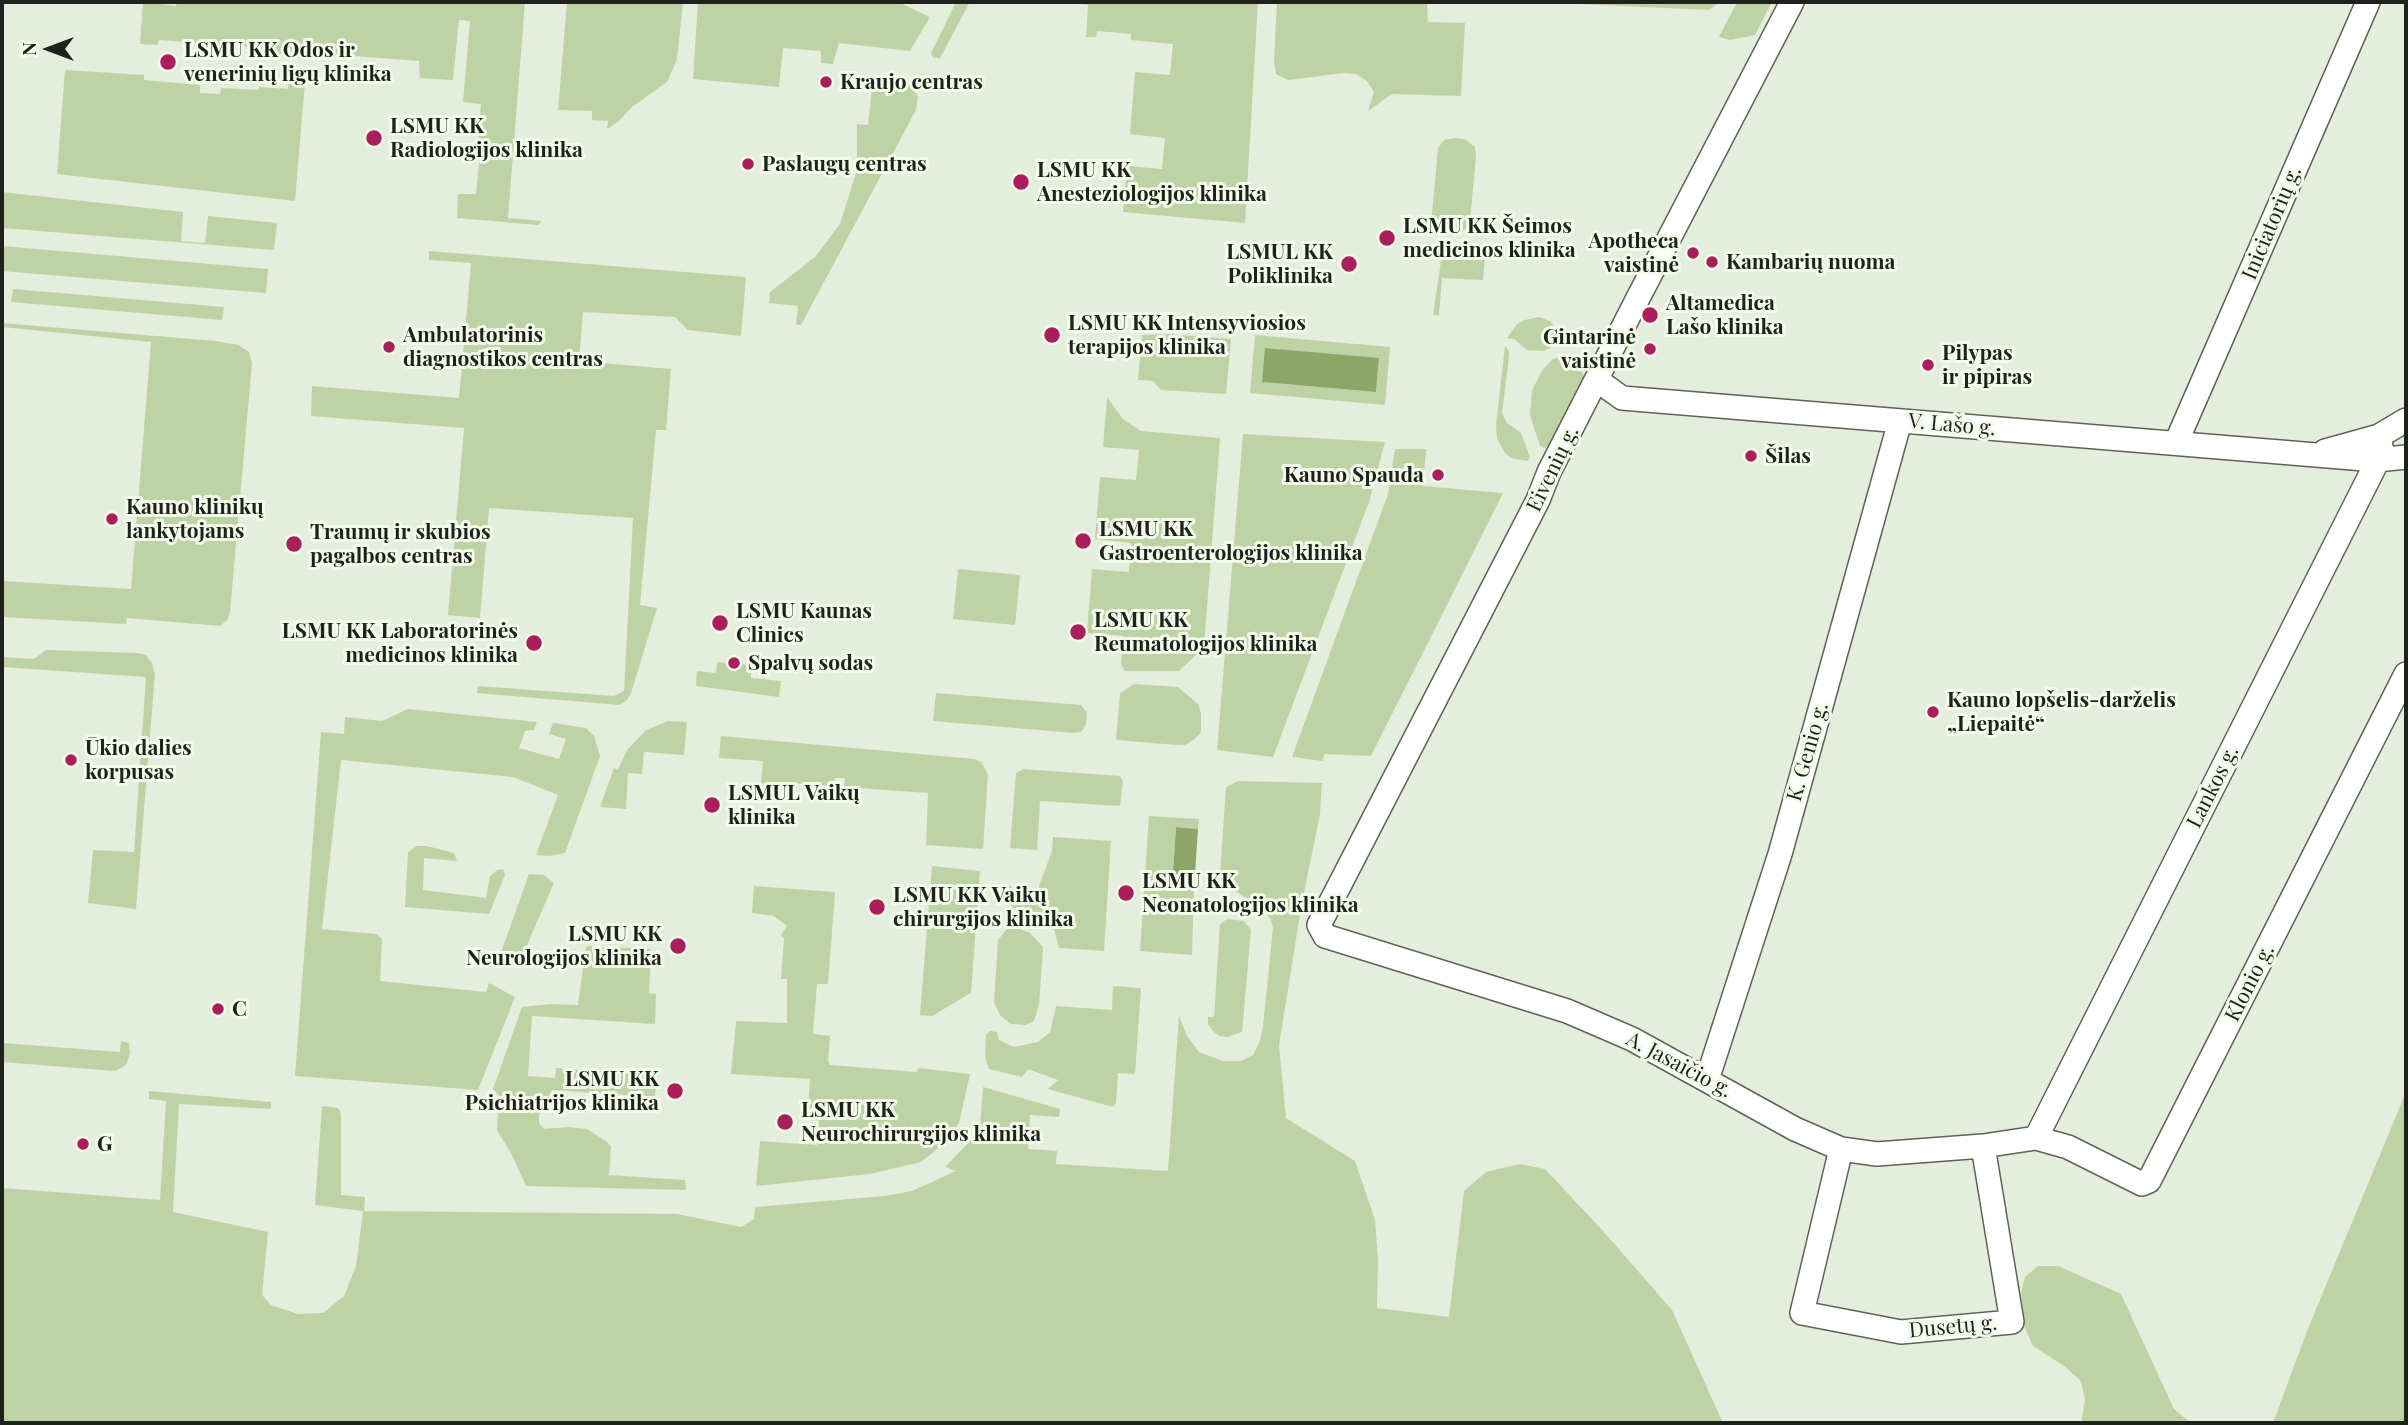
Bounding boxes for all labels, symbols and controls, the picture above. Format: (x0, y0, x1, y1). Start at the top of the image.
north arrow (14, 14, 84, 84)
place label: LSMU KK Odos ir venerinių ligų klinika (184, 37, 392, 87)
text: N (15, 42, 41, 56)
marker: LSMU KK Odos ir venerinių ligų klinika (158, 52, 178, 72)
place label: Kraujo centras (840, 69, 983, 95)
marker: Kraujo centras (818, 74, 834, 90)
place label: LSMU KK Radiologijos klinika (390, 113, 583, 163)
marker: LSMU KK Radiologijos klinika (364, 128, 384, 148)
place label: Paslaugų centras (762, 151, 927, 177)
marker: Paslaugų centras (740, 156, 756, 172)
place label: LSMU KK Anesteziologijos klinika (1037, 157, 1267, 207)
street label: Iniciatorių g. (2237, 162, 2307, 284)
marker: LSMU KK Anesteziologijos klinika (1011, 172, 1031, 192)
place label: LSMU KK Šeimos medicinos klinika (1403, 213, 1576, 263)
marker: LSMU KK Šeimos medicinos klinika (1377, 228, 1397, 248)
place label: Apotheca vaistinė (1588, 228, 1679, 278)
place label: LSMUL KK Poliklinika (1226, 239, 1333, 289)
marker: Apotheca vaistinė (1685, 245, 1701, 261)
place label: Kambarių nuoma (1726, 249, 1895, 275)
marker: LSMUL KK Poliklinika (1339, 254, 1359, 274)
marker: Kambarių nuoma (1704, 254, 1720, 270)
place label: Altamedica Lašo klinika (1666, 290, 1784, 340)
marker: Altamedica Lašo klinika (1640, 305, 1660, 325)
place label: LSMU KK Intensyviosios terapijos klinika (1068, 310, 1306, 360)
place label: Ambulatorinis diagnostikos centras (403, 322, 603, 372)
place label: Gintarinė vaistinė (1543, 324, 1636, 374)
marker: LSMU KK Intensyviosios terapijos klinika (1042, 325, 1062, 345)
marker: Ambulatorinis diagnostikos centras (381, 339, 397, 355)
place label: Pilypas ir pipiras (1942, 340, 2032, 390)
marker: Gintarinė vaistinė (1642, 341, 1658, 357)
marker: Pilypas ir pipiras (1920, 357, 1936, 373)
street label: V. Lašo g. (1907, 409, 1997, 441)
street label: Eivenių g. (1521, 422, 1585, 516)
place label: Šilas (1765, 443, 1811, 469)
marker: Šilas (1743, 448, 1759, 464)
place label: Kauno Spauda (1284, 462, 1424, 488)
marker: Kauno Spauda (1430, 467, 1446, 483)
place label: Kauno klinikų lankytojams (126, 494, 264, 544)
marker: Kauno klinikų lankytojams (104, 511, 120, 527)
place label: LSMU KK Gastroenterologijos klinika (1099, 516, 1363, 566)
place label: Traumų ir skubios pagalbos centras (310, 519, 491, 569)
marker: LSMU KK Gastroenterologijos klinika (1073, 531, 1093, 551)
marker: Traumų ir skubios pagalbos centras (284, 534, 304, 554)
place label: LSMU Kaunas Clinics (736, 598, 872, 648)
place label: LSMU KK Reumatologijos klinika (1094, 607, 1317, 657)
marker: LSMU Kaunas Clinics (710, 613, 730, 633)
place label: LSMU KK Laboratorinės medicinos klinika (282, 618, 518, 668)
marker: LSMU KK Reumatologijos klinika (1068, 622, 1088, 642)
marker: LSMU KK Laboratorinės medicinos klinika (524, 633, 544, 653)
place label: Spalvų sodas (748, 650, 873, 676)
marker: Spalvų sodas (726, 655, 742, 671)
place label: Kauno lopšelis-darželis „Liepaitė“ (1947, 687, 2176, 737)
street label: K. Genio g. (1782, 700, 1834, 804)
marker: Kauno lopšelis-darželis „Liepaitė“ (1925, 704, 1941, 720)
place label: Ūkio dalies korpusas (85, 735, 192, 785)
street label: Lankos g. (2182, 742, 2244, 832)
marker: Ūkio dalies korpusas (63, 752, 79, 768)
place label: LSMUL Vaikų klinika (728, 780, 860, 830)
marker: LSMUL Vaikų klinika (702, 795, 722, 815)
place label: LSMU KK Neonatologijos klinika (1142, 868, 1359, 918)
place label: LSMU KK Vaikų chirurgijos klinika (893, 882, 1074, 932)
marker: LSMU KK Neonatologijos klinika (1116, 883, 1136, 903)
marker: LSMU KK Vaikų chirurgijos klinika (867, 897, 887, 917)
place label: LSMU KK Neurologijos klinika (466, 921, 662, 971)
marker: LSMU KK Neurologijos klinika (668, 936, 688, 956)
street label: Klonio g. (2220, 940, 2280, 1026)
place label: C (232, 996, 247, 1022)
marker: C (210, 1001, 226, 1017)
street label: A. Jasaičio g. (1622, 1027, 1736, 1103)
place label: LSMU KK Psichiatrijos klinika (465, 1066, 659, 1116)
marker: LSMU KK Psichiatrijos klinika (665, 1081, 685, 1101)
place label: LSMU KK Neurochirurgijos klinika (801, 1097, 1041, 1147)
marker: LSMU KK Neurochirurgijos klinika (775, 1112, 795, 1132)
place label: G (97, 1131, 112, 1157)
marker: G (75, 1136, 91, 1152)
street label: Dusetų g. (1908, 1311, 1998, 1343)

